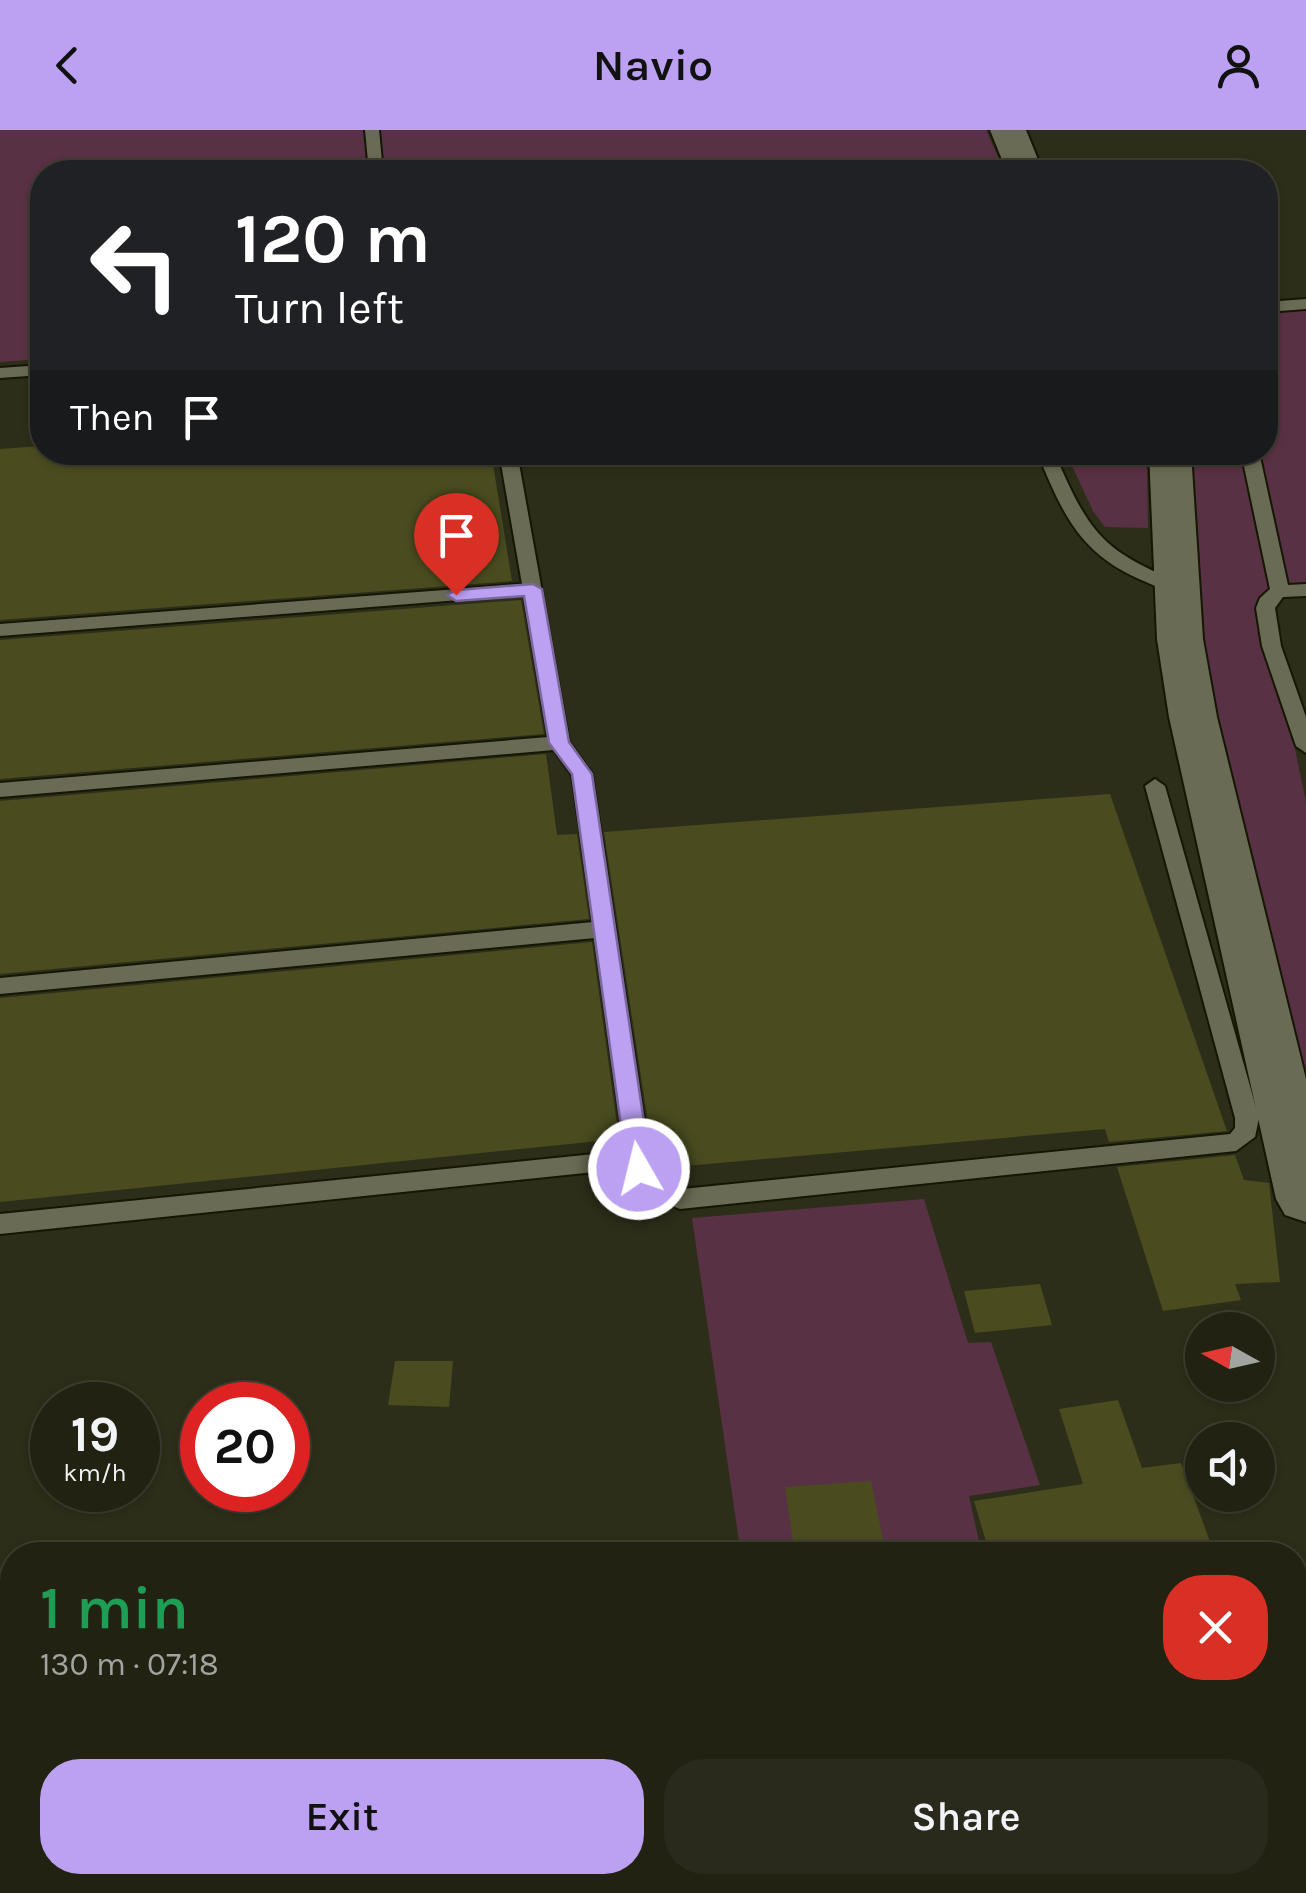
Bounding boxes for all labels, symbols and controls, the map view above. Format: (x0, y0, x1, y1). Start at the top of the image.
icon: back (40, 38, 95, 93)
icon: person (1211, 38, 1266, 93)
text: Navio (593, 39, 713, 91)
text: 120 m (235, 198, 431, 280)
icon: left (70, 200, 200, 330)
text: Turn left (235, 282, 404, 334)
icon: arrive (174, 390, 229, 445)
text: Then (70, 395, 154, 440)
pin (414, 493, 499, 596)
icon: arrive (429, 508, 484, 563)
position arrow (587, 1117, 691, 1221)
north arrow (1185, 1312, 1275, 1402)
map controls (1185, 1312, 1275, 1512)
speed limit sign: 20 (180, 1382, 310, 1512)
text: 19 (71, 1405, 119, 1464)
button: sound (1185, 1422, 1275, 1512)
text: km/h (63, 1458, 127, 1487)
text: 1 min (40, 1573, 189, 1643)
button: close (1163, 1575, 1268, 1680)
text: 130 m · 07:18 (40, 1646, 219, 1683)
button: Exit (40, 1759, 644, 1874)
button: Share (664, 1759, 1268, 1874)

